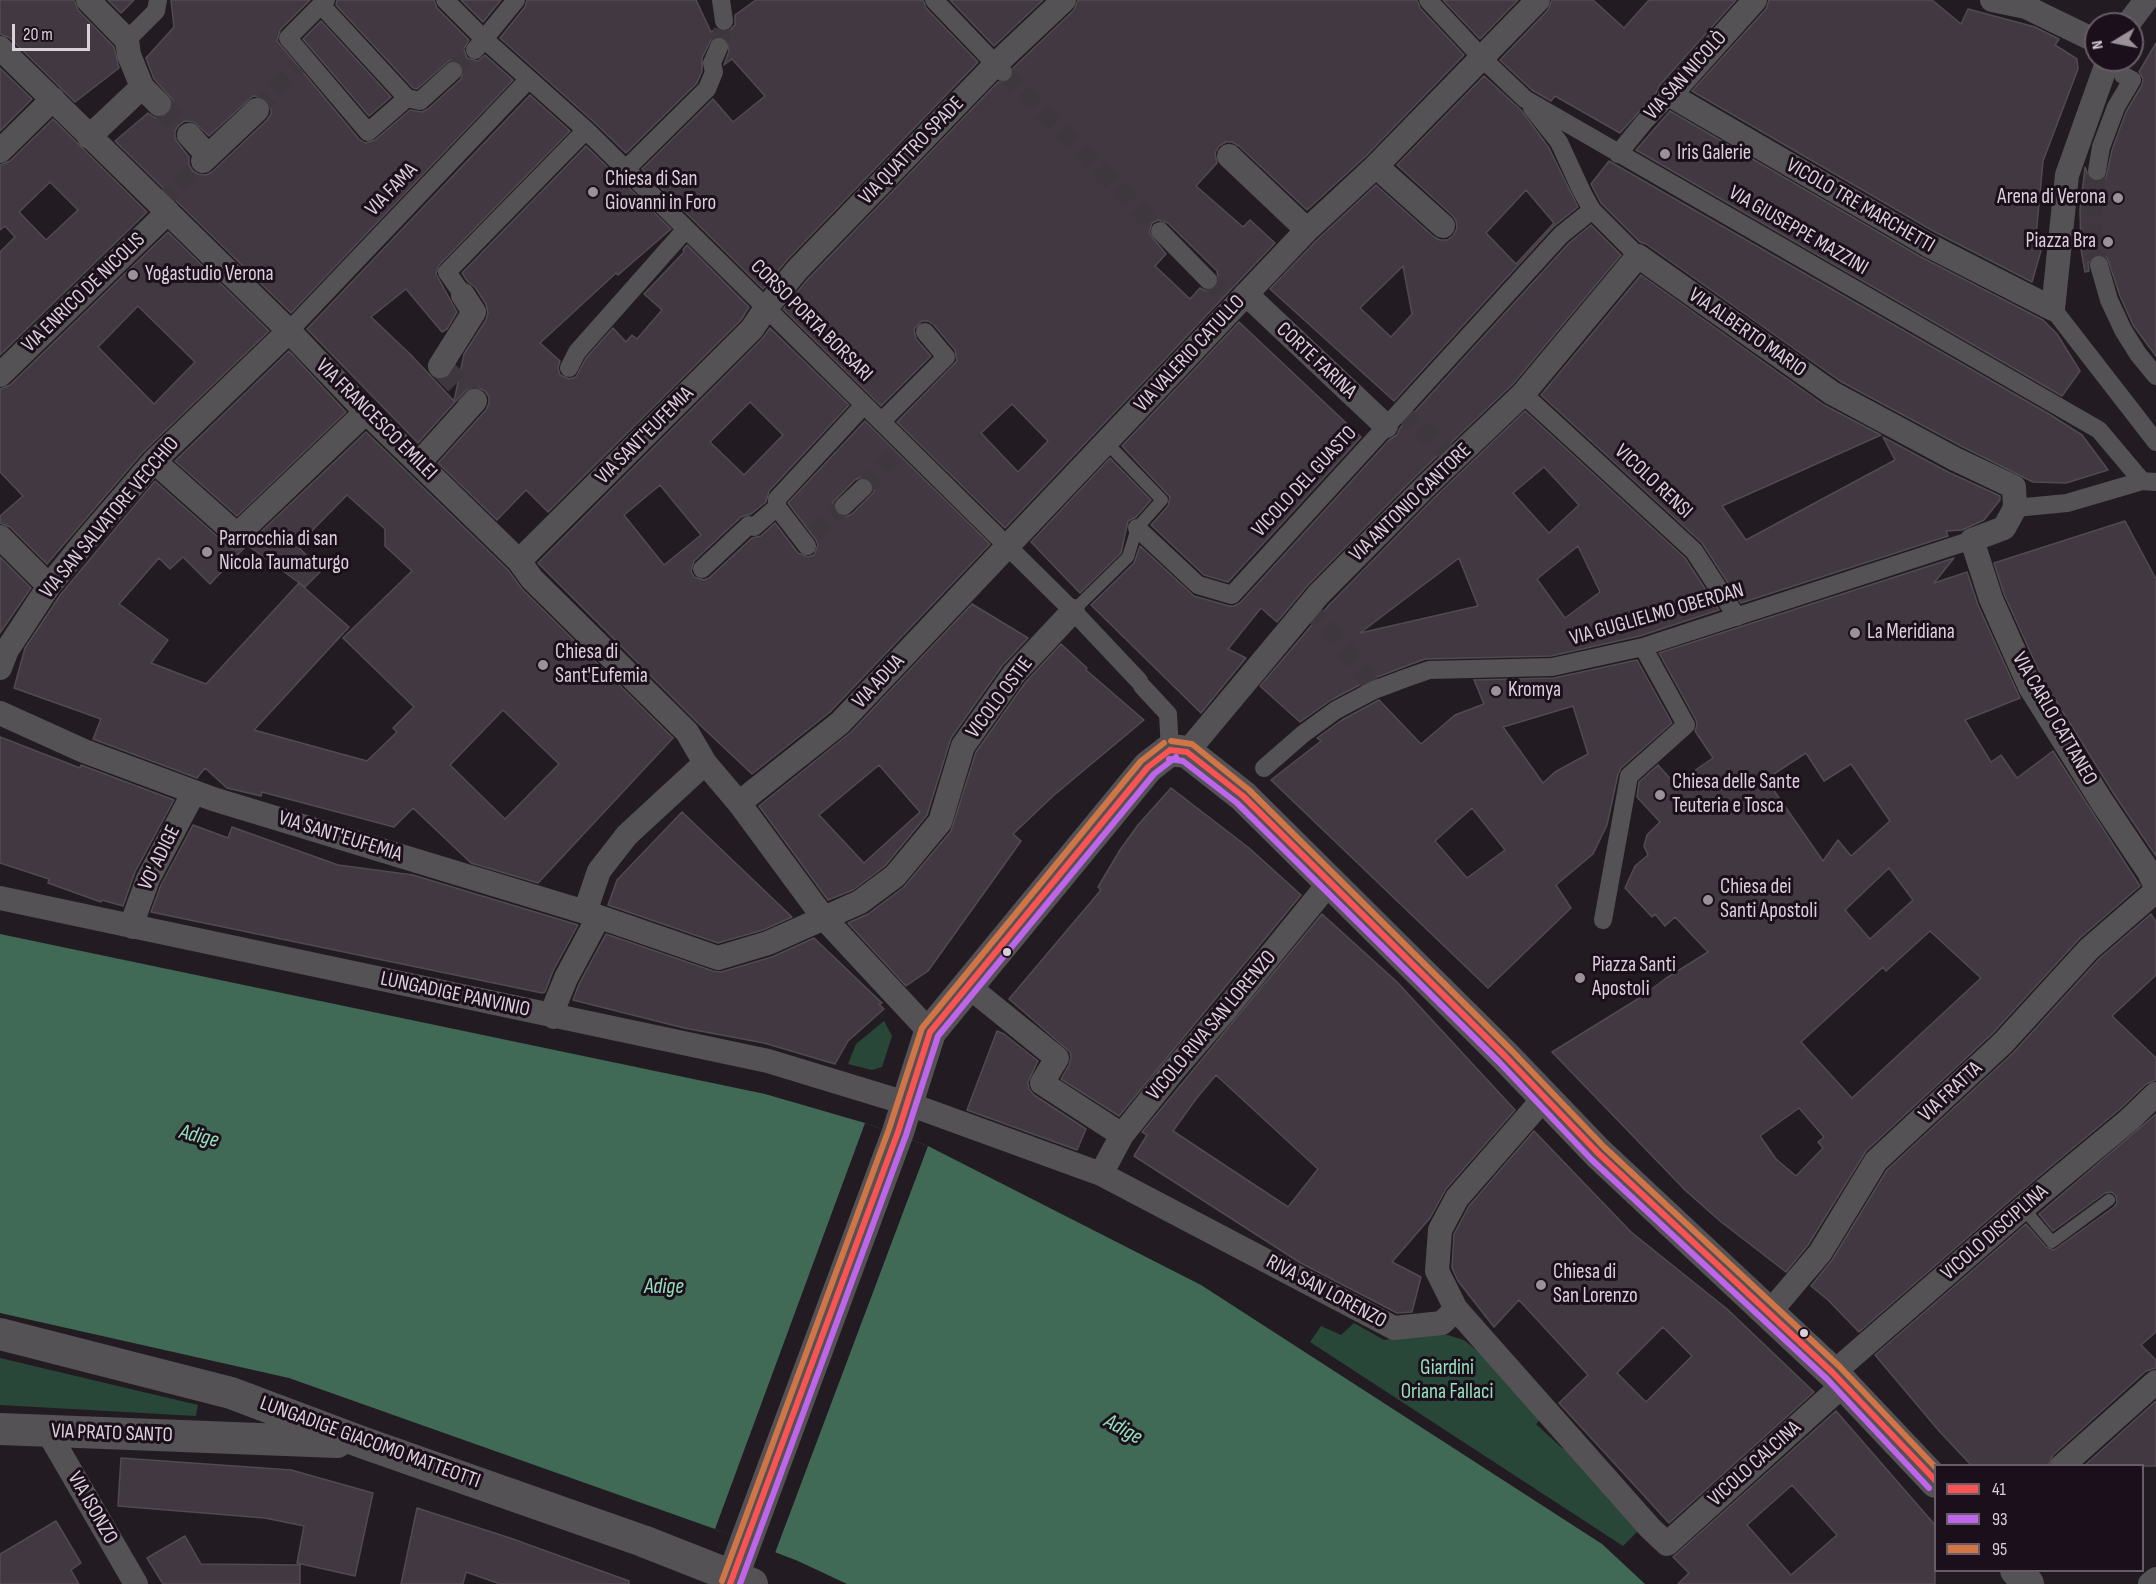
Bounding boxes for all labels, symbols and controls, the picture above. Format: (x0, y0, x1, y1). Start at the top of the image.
scale bar (15, 12, 93, 50)
north arrow (2084, 12, 2144, 72)
text: 20 m (23, 24, 53, 45)
street label: VIA SAN NICOLÒ (1639, 26, 1733, 126)
text: N (2088, 39, 2108, 51)
street label: VIA QUATTRO SPADE (854, 92, 970, 210)
place label: Iris Galerie (1677, 141, 1751, 167)
marker: Iris Galerie (1658, 147, 1672, 161)
street label: VICOLO TRE MARCHETTI (1781, 153, 1939, 259)
street label: VIA FAMA (361, 158, 423, 222)
place label: Chiesa di San Giovanni in Foro (605, 167, 716, 217)
street label: VIA GIUSEPPE MAZZINI (1724, 181, 1872, 281)
marker: Chiesa di San Giovanni in Foro (586, 185, 600, 199)
place label: Arena di Verona (1997, 185, 2106, 211)
marker: Arena di Verona (2111, 191, 2125, 205)
street label: VIA ENRICO DE NICOLIS (17, 228, 151, 358)
place label: Piazza Bra (2026, 229, 2096, 255)
marker: Piazza Bra (2101, 235, 2115, 249)
street label: CORSO PORTA BORSARI (745, 255, 877, 387)
place label: Yogastudio Verona (145, 262, 274, 288)
marker: Yogastudio Verona (126, 268, 140, 282)
street label: VIA ALBERTO MARIO (1683, 283, 1811, 383)
street label: VIA VALERIO CATULLO (1129, 290, 1251, 418)
street label: CORTE FARINA (1271, 317, 1361, 405)
street label: VIA FRANCESCO EMILEI (310, 354, 442, 486)
street label: VIA SANT'EUFEMIA (591, 382, 699, 490)
street label: VICOLO DEL GUASTO (1247, 421, 1363, 543)
street label: VIA SAN SALVATORE VECCHIO (35, 432, 185, 604)
street label: VIA ANTONIO CANTORE (1345, 438, 1477, 568)
street label: VICOLO RENSI (1609, 440, 1697, 524)
place label: Parrocchia di san Nicola Taumaturgo (219, 527, 349, 577)
marker: Parrocchia di san Nicola Taumaturgo (200, 545, 214, 559)
street label: VIA GUGLIELMO OBERDAN (1567, 578, 1747, 652)
place label: La Meridiana (1867, 620, 1955, 646)
marker: La Meridiana (1848, 626, 1862, 640)
place label: Chiesa di Sant'Eufemia (555, 640, 648, 690)
street label: VIA CARLO CATTANEO (2006, 648, 2102, 790)
street label: VIA ADUA (848, 650, 910, 714)
street label: VICOLO OSTIE (961, 652, 1039, 744)
marker: Chiesa di Sant'Eufemia (536, 658, 550, 672)
place label: Kromya (1508, 678, 1561, 704)
marker: Kromya (1489, 684, 1503, 698)
place label: Chiesa delle Sante Teuteria e Tosca (1672, 770, 1800, 820)
marker: Chiesa delle Sante Teuteria e Tosca (1653, 788, 1667, 802)
street label: VIA SANT'EUFEMIA (275, 806, 405, 868)
street label: VO' ADIGE (134, 821, 186, 895)
place label: Chiesa dei Santi Apostoli (1720, 875, 1817, 925)
marker: Chiesa dei Santi Apostoli (1701, 893, 1715, 907)
unlabelled marker (1001, 946, 1013, 958)
street label: VICOLO RIVA SAN LORENZO (1142, 946, 1282, 1106)
place label: Piazza Santi Apostoli (1592, 953, 1676, 1003)
street label: LUNGADIGE PANVINIO (378, 967, 532, 1023)
marker: Piazza Santi Apostoli (1573, 971, 1587, 985)
street label: VIA FRATTA (1914, 1056, 1988, 1128)
water label: Adige (177, 1119, 221, 1155)
street label: VICOLO DISCIPLINA (1936, 1180, 2054, 1286)
street label: RIVA SAN LORENZO (1261, 1250, 1391, 1334)
place label: Chiesa di San Lorenzo (1553, 1260, 1638, 1310)
water label: Adige (644, 1274, 684, 1300)
marker: Chiesa di San Lorenzo (1534, 1278, 1548, 1292)
unlabelled marker (1798, 1327, 1810, 1339)
park label: Giardini Oriana Fallaci (1401, 1356, 1493, 1406)
street label: LUNGADIGE GIACOMO MATTEOTTI (256, 1391, 484, 1495)
water label: Adige (1099, 1409, 1147, 1451)
street label: VICOLO CALCINA (1703, 1416, 1807, 1512)
street label: VIA PRATO SANTO (51, 1419, 173, 1449)
legend (1934, 1464, 2144, 1572)
street label: VIA ISONZO (61, 1467, 123, 1549)
text: 41 (1992, 1479, 2006, 1500)
text: 93 (1992, 1509, 2008, 1530)
text: 95 (1992, 1539, 2007, 1560)

